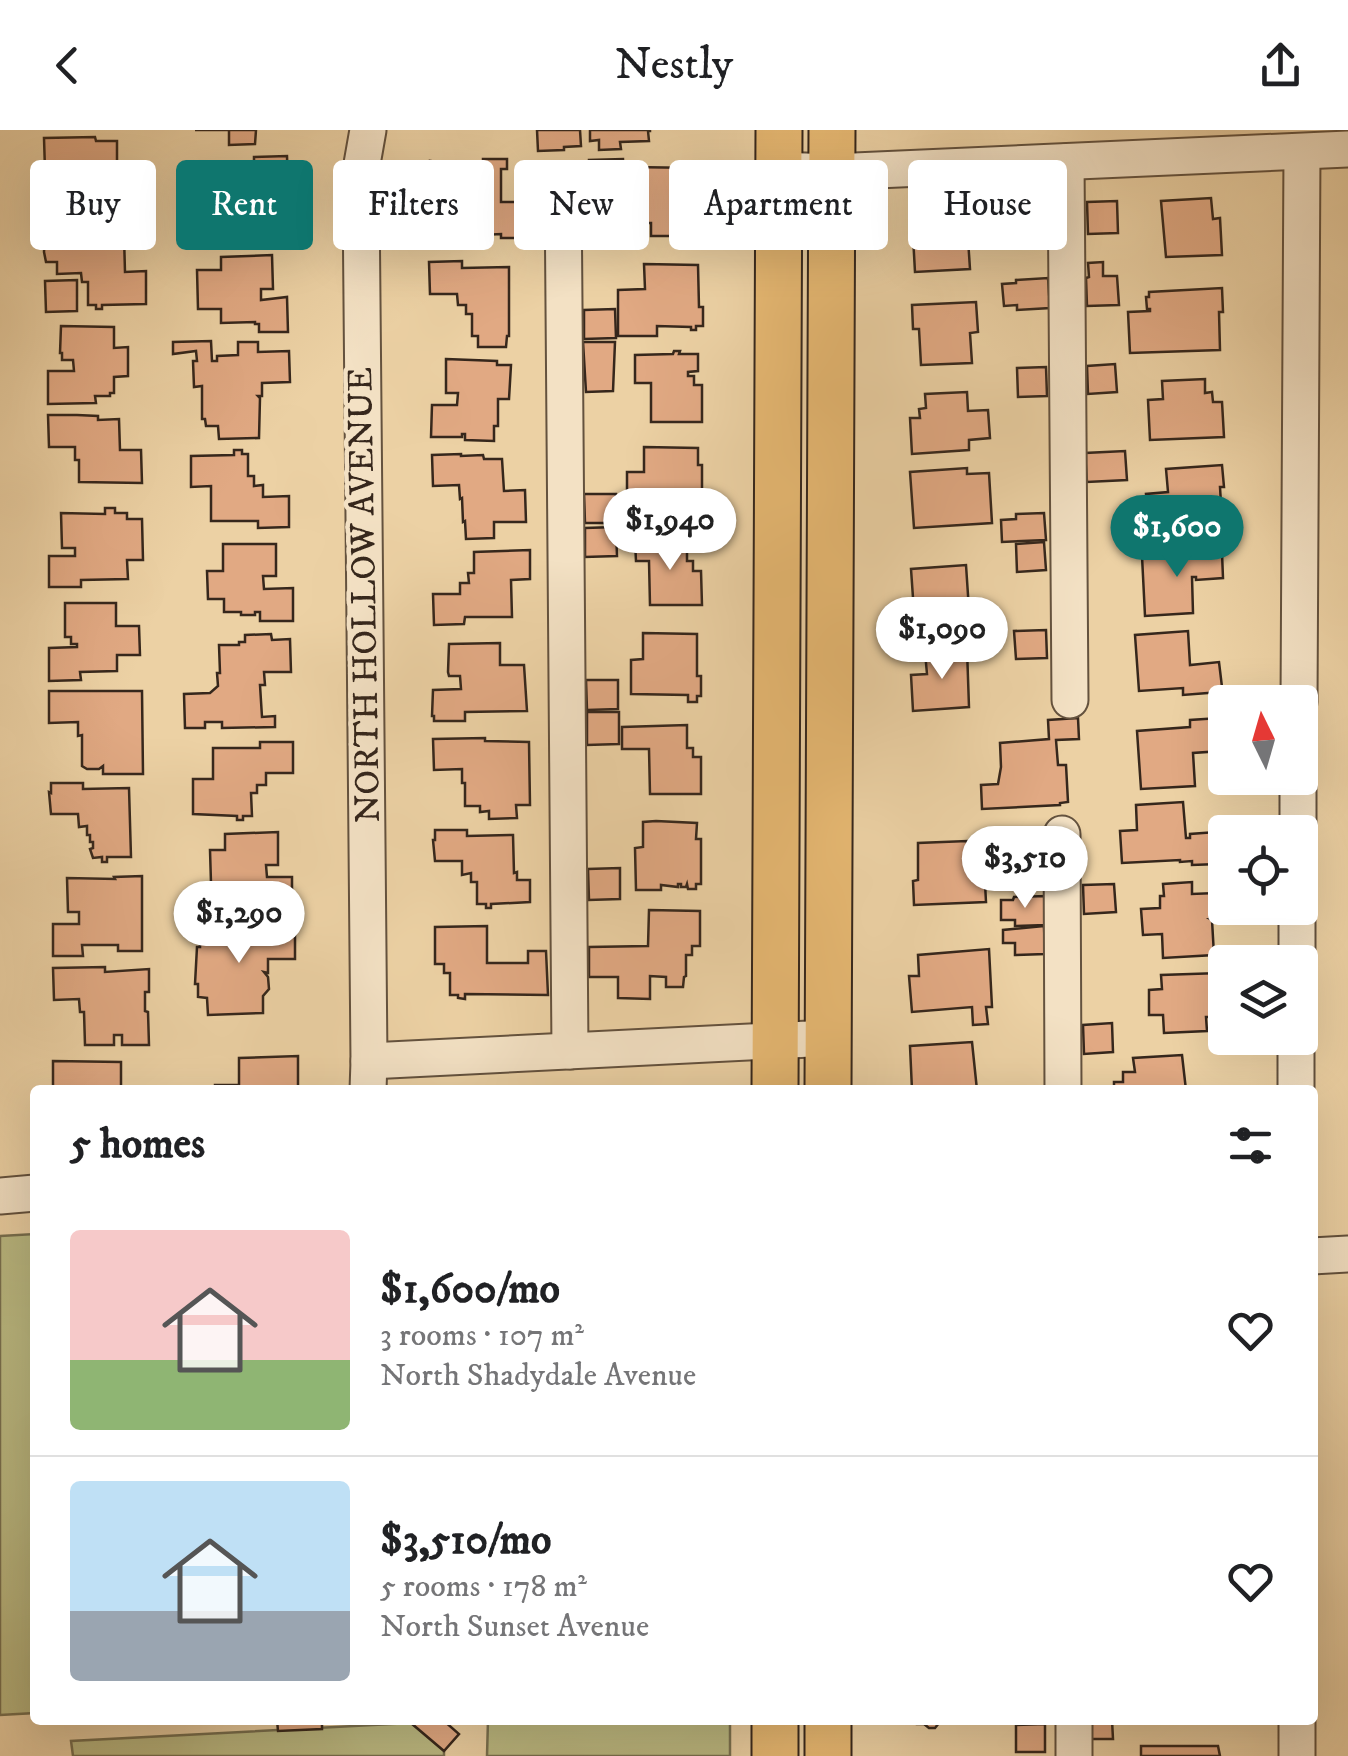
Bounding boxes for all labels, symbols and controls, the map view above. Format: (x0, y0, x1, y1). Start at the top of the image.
text: Nestly (615, 37, 733, 93)
icon: back (40, 38, 95, 93)
icon: share (1253, 38, 1308, 93)
chip: Buy (30, 160, 156, 250)
chip: Rent (176, 160, 313, 250)
chip: Filters (333, 160, 494, 250)
chip: New (514, 160, 649, 250)
chip: Apartment (669, 160, 888, 250)
chip: House (908, 160, 1067, 250)
street label: NORTH HOLLOW AVENUE (339, 367, 391, 823)
pin: $1,940 (589, 488, 751, 573)
pin: $1,600 (1096, 495, 1258, 580)
text: $1,940 (625, 500, 715, 540)
text: $1,600 (1133, 507, 1221, 547)
pin: $1,090 (861, 597, 1023, 682)
text: $1,090 (898, 609, 986, 649)
north arrow (1208, 685, 1318, 795)
map controls (1208, 685, 1318, 1055)
button: locate (1208, 815, 1318, 925)
pin: $3,510 (944, 826, 1106, 911)
text: $3,510 (984, 838, 1066, 878)
pin: $1,290 (158, 881, 320, 966)
text: $1,290 (196, 893, 282, 933)
button: layers (1208, 945, 1318, 1055)
icon: filters (1223, 1118, 1278, 1173)
text: 5 homes (70, 1119, 205, 1171)
text: $1,600/mo (380, 1264, 560, 1316)
icon: home (150, 1270, 270, 1390)
icon: heart (1223, 1303, 1278, 1358)
text: 3 rooms · 107 m² (380, 1316, 584, 1356)
text: North Shadydale Avenue (380, 1356, 696, 1396)
text: $3,510/mo (380, 1515, 551, 1567)
icon: home (150, 1521, 270, 1641)
icon: heart (1223, 1554, 1278, 1609)
text: 5 rooms · 178 m² (380, 1567, 587, 1607)
text: North Sunset Avenue (380, 1607, 649, 1647)

